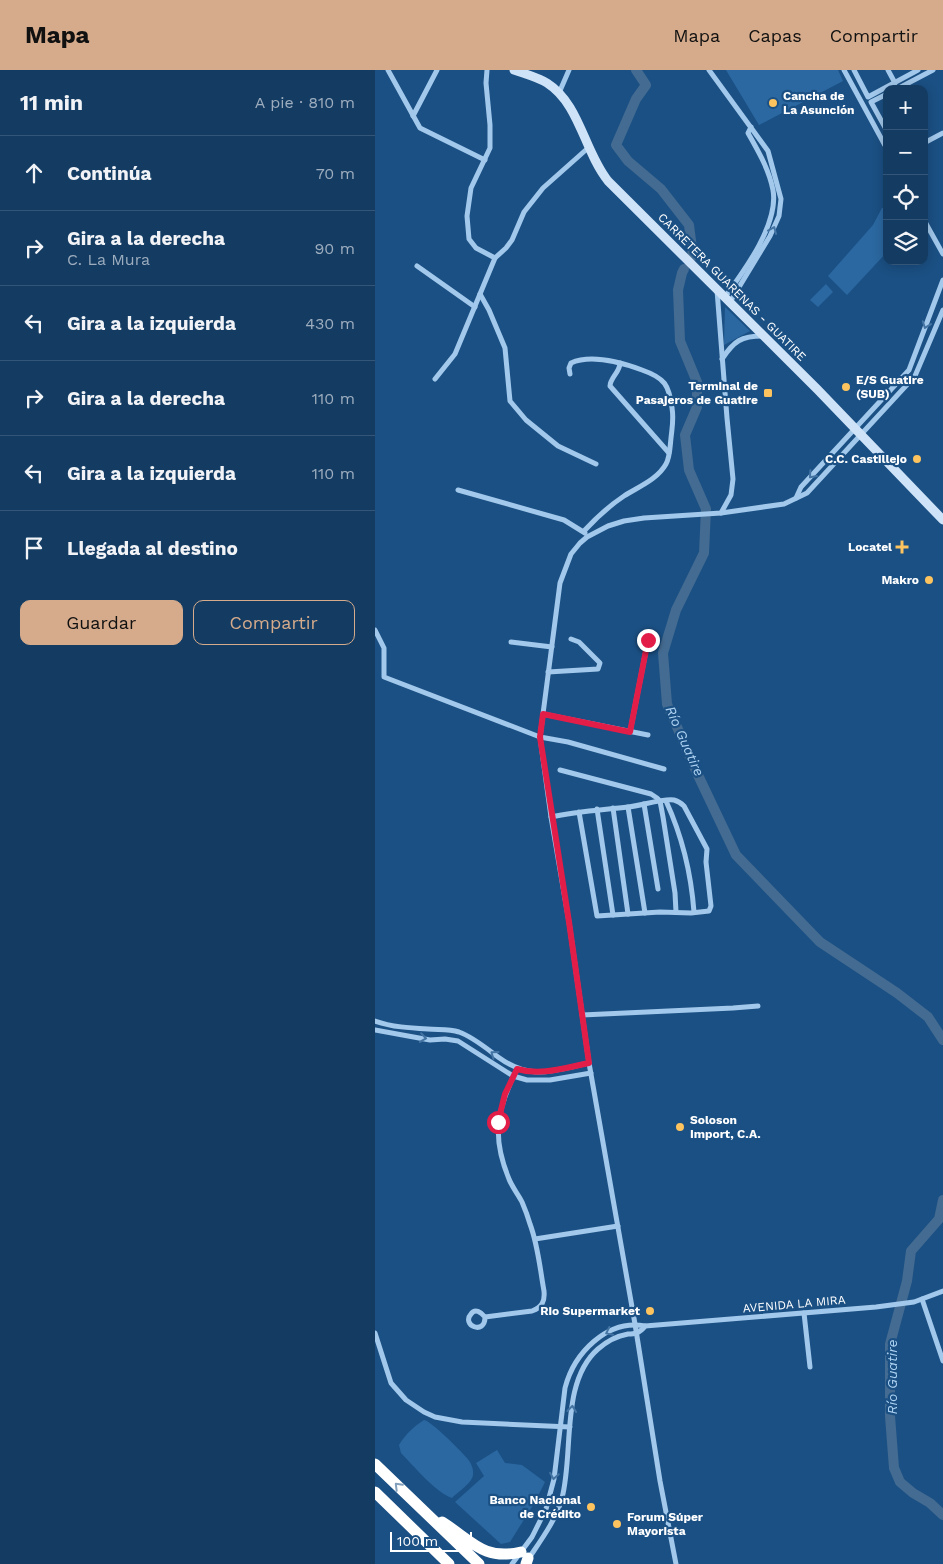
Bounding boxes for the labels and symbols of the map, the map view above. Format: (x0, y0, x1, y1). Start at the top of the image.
place label: Cancha de La Asunción (783, 89, 855, 117)
marker: Cancha de La Asunción (767, 97, 779, 109)
street label: CARRETERA GUARENAS - GUATIRE (655, 210, 809, 364)
one-way arrow (766, 226, 777, 235)
one-way arrow (922, 321, 932, 329)
place label: E/S Guatire (SUB) (856, 373, 924, 401)
place label: Terminal de Pasajeros de Guatire (636, 379, 758, 407)
marker: E/S Guatire (SUB) (840, 381, 852, 393)
marker: Terminal de Pasajeros de Guatire (762, 387, 774, 399)
place label: C.C. Castillejo (825, 452, 907, 466)
marker: C.C. Castillejo (911, 453, 923, 465)
one-way arrow (809, 470, 818, 479)
place label: Locatel (848, 540, 892, 554)
marker: Locatel (896, 541, 908, 553)
place label: Makro (881, 573, 919, 587)
marker: Makro (923, 574, 935, 586)
route end (637, 629, 660, 652)
water label: Río Guatire (662, 704, 708, 778)
one-way arrow (419, 1033, 427, 1043)
one-way arrow (490, 1051, 500, 1060)
route start (487, 1111, 510, 1134)
place label: Soloson Import, C.A. (690, 1113, 761, 1141)
marker: Soloson Import, C.A. (674, 1121, 686, 1133)
street label: AVENIDA LA MIRA (742, 1293, 846, 1315)
place label: Rio Supermarket (540, 1304, 641, 1318)
marker: Rio Supermarket (644, 1305, 656, 1317)
one-way arrow (605, 1326, 614, 1336)
water label: Río Guatire (884, 1340, 900, 1414)
one-way arrow (566, 1404, 577, 1412)
one-way arrow (549, 1471, 559, 1480)
one-way arrow (395, 1483, 404, 1492)
place label: Banco Nacional de Crédito (489, 1493, 581, 1521)
marker: Banco Nacional de Crédito (585, 1501, 597, 1513)
place label: Forum Súper Mayorista (627, 1510, 704, 1538)
marker: Forum Súper Mayorista (611, 1518, 623, 1530)
scale bar (390, 1529, 473, 1552)

